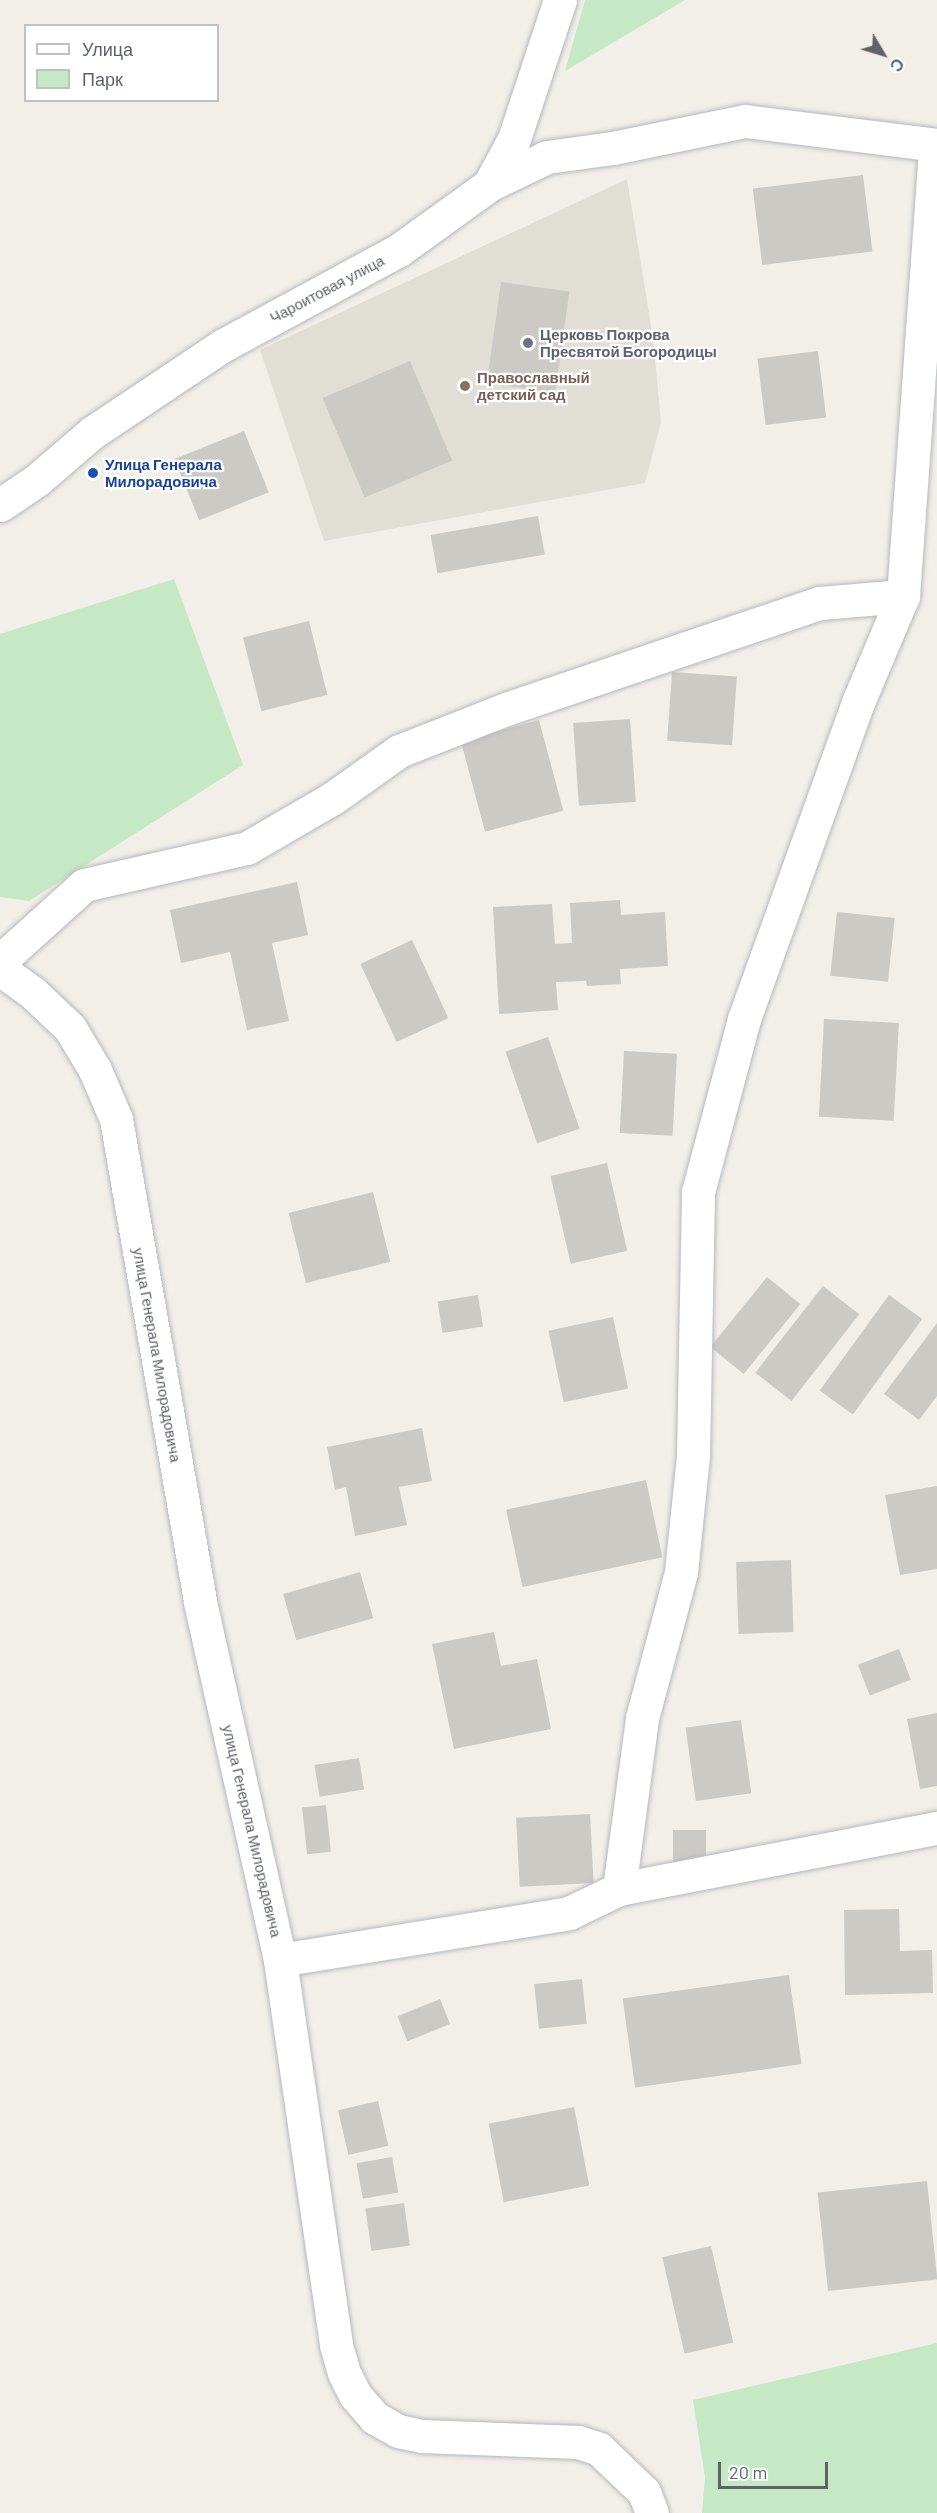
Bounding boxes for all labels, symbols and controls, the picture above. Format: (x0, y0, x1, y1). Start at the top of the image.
legend (24, 24, 219, 102)
north arrow (853, 24, 913, 84)
text: Улица (82, 38, 133, 60)
text: С (887, 55, 909, 76)
text: Парк (82, 68, 123, 90)
street label: Чароитовая улица (267, 251, 387, 327)
place label: Церковь Покрова Пресвятой Богородицы (540, 325, 717, 360)
marker: Церковь Покрова Пресвятой Богородицы (521, 336, 535, 350)
place label: Православный детский сад (477, 368, 590, 403)
marker: Православный детский сад (458, 379, 472, 393)
place label: Улица Генерала Милорадовича (105, 455, 222, 490)
marker: Улица Генерала Милорадовича (86, 466, 100, 480)
street label: улица Генерала Милорадовича (129, 1246, 185, 1464)
street label: улица Генерала Милорадовича (219, 1723, 285, 1939)
scale bar (721, 2450, 830, 2488)
text: 20 m (729, 2461, 767, 2483)

